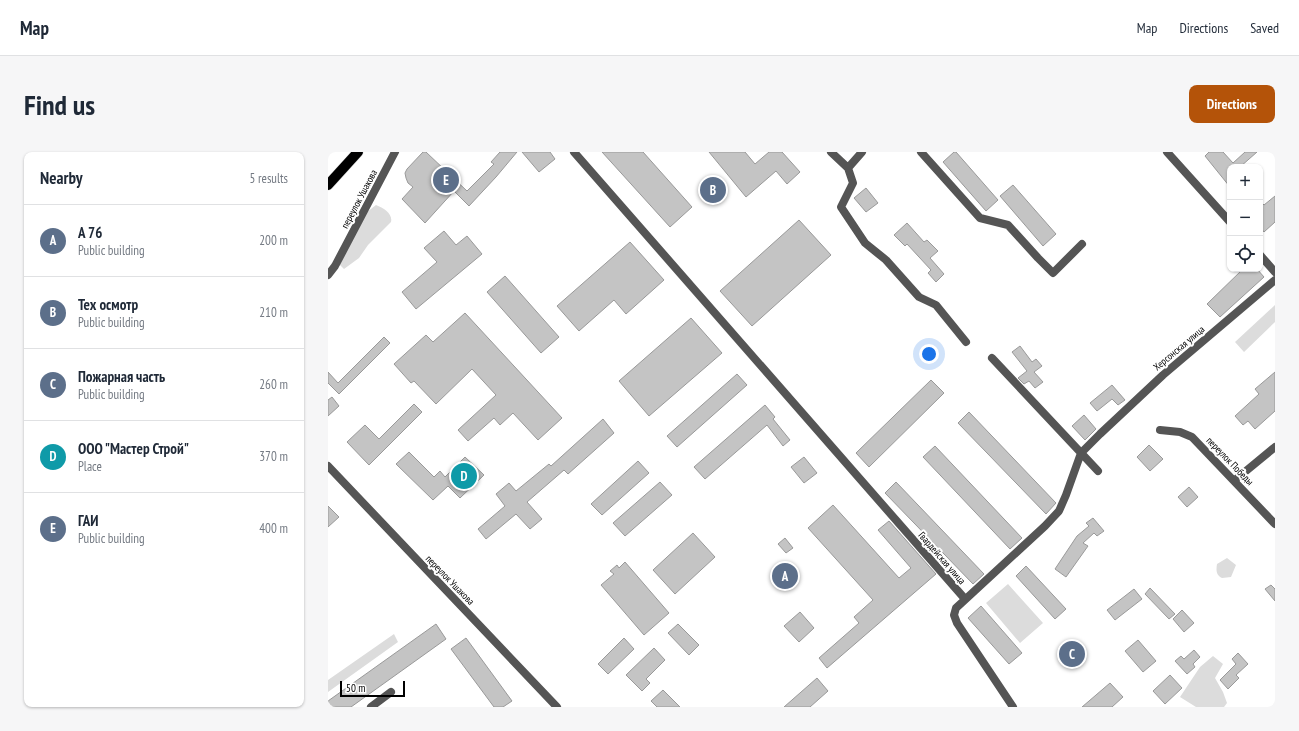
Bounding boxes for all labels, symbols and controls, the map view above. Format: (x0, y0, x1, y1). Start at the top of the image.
text: Map (20, 16, 49, 40)
text: Map (1137, 19, 1157, 37)
text: Directions (1179, 19, 1228, 37)
text: Saved (1250, 19, 1279, 37)
button: Directions (1189, 85, 1275, 123)
text: Find us (24, 86, 95, 123)
map controls (1227, 164, 1263, 272)
button: + (1227, 164, 1263, 200)
pin: E (433, 165, 459, 195)
text: Nearby (40, 167, 83, 189)
street label: переулок Ушакова (338, 167, 380, 231)
text: 5 results (249, 170, 288, 187)
pin: B (700, 175, 726, 205)
button: − (1227, 200, 1263, 236)
text: А 76 (78, 223, 102, 242)
text: A (50, 232, 56, 249)
text: 200 m (259, 232, 288, 249)
button: locate (1227, 236, 1263, 272)
text: Public building (78, 242, 145, 259)
text: Тех осмотр (78, 295, 138, 314)
text: B (50, 304, 56, 321)
text: 210 m (259, 304, 288, 321)
text: Public building (78, 314, 145, 331)
street label: Херсонская улица (1151, 323, 1207, 373)
your location (919, 344, 939, 364)
text: Пожарная часть (78, 367, 165, 386)
text: C (50, 376, 56, 393)
text: 260 m (259, 376, 288, 393)
text: Public building (78, 386, 145, 403)
street label: переулок Победы (1204, 434, 1256, 488)
text: ООО "Мастер Строй" (78, 439, 189, 458)
text: D (50, 448, 56, 465)
text: 370 m (259, 448, 288, 465)
text: Place (78, 458, 102, 475)
pin: D (451, 461, 477, 491)
text: ГАИ (78, 511, 98, 530)
text: E (50, 520, 56, 537)
text: 400 m (259, 520, 288, 537)
street label: Гвардейская улица (915, 529, 969, 587)
text: Public building (78, 530, 145, 547)
street label: переулок Ушакова (423, 552, 477, 608)
pin: A (772, 561, 798, 591)
pin: C (1059, 639, 1085, 669)
scale bar (340, 679, 405, 698)
text: 50 m (346, 681, 365, 695)

